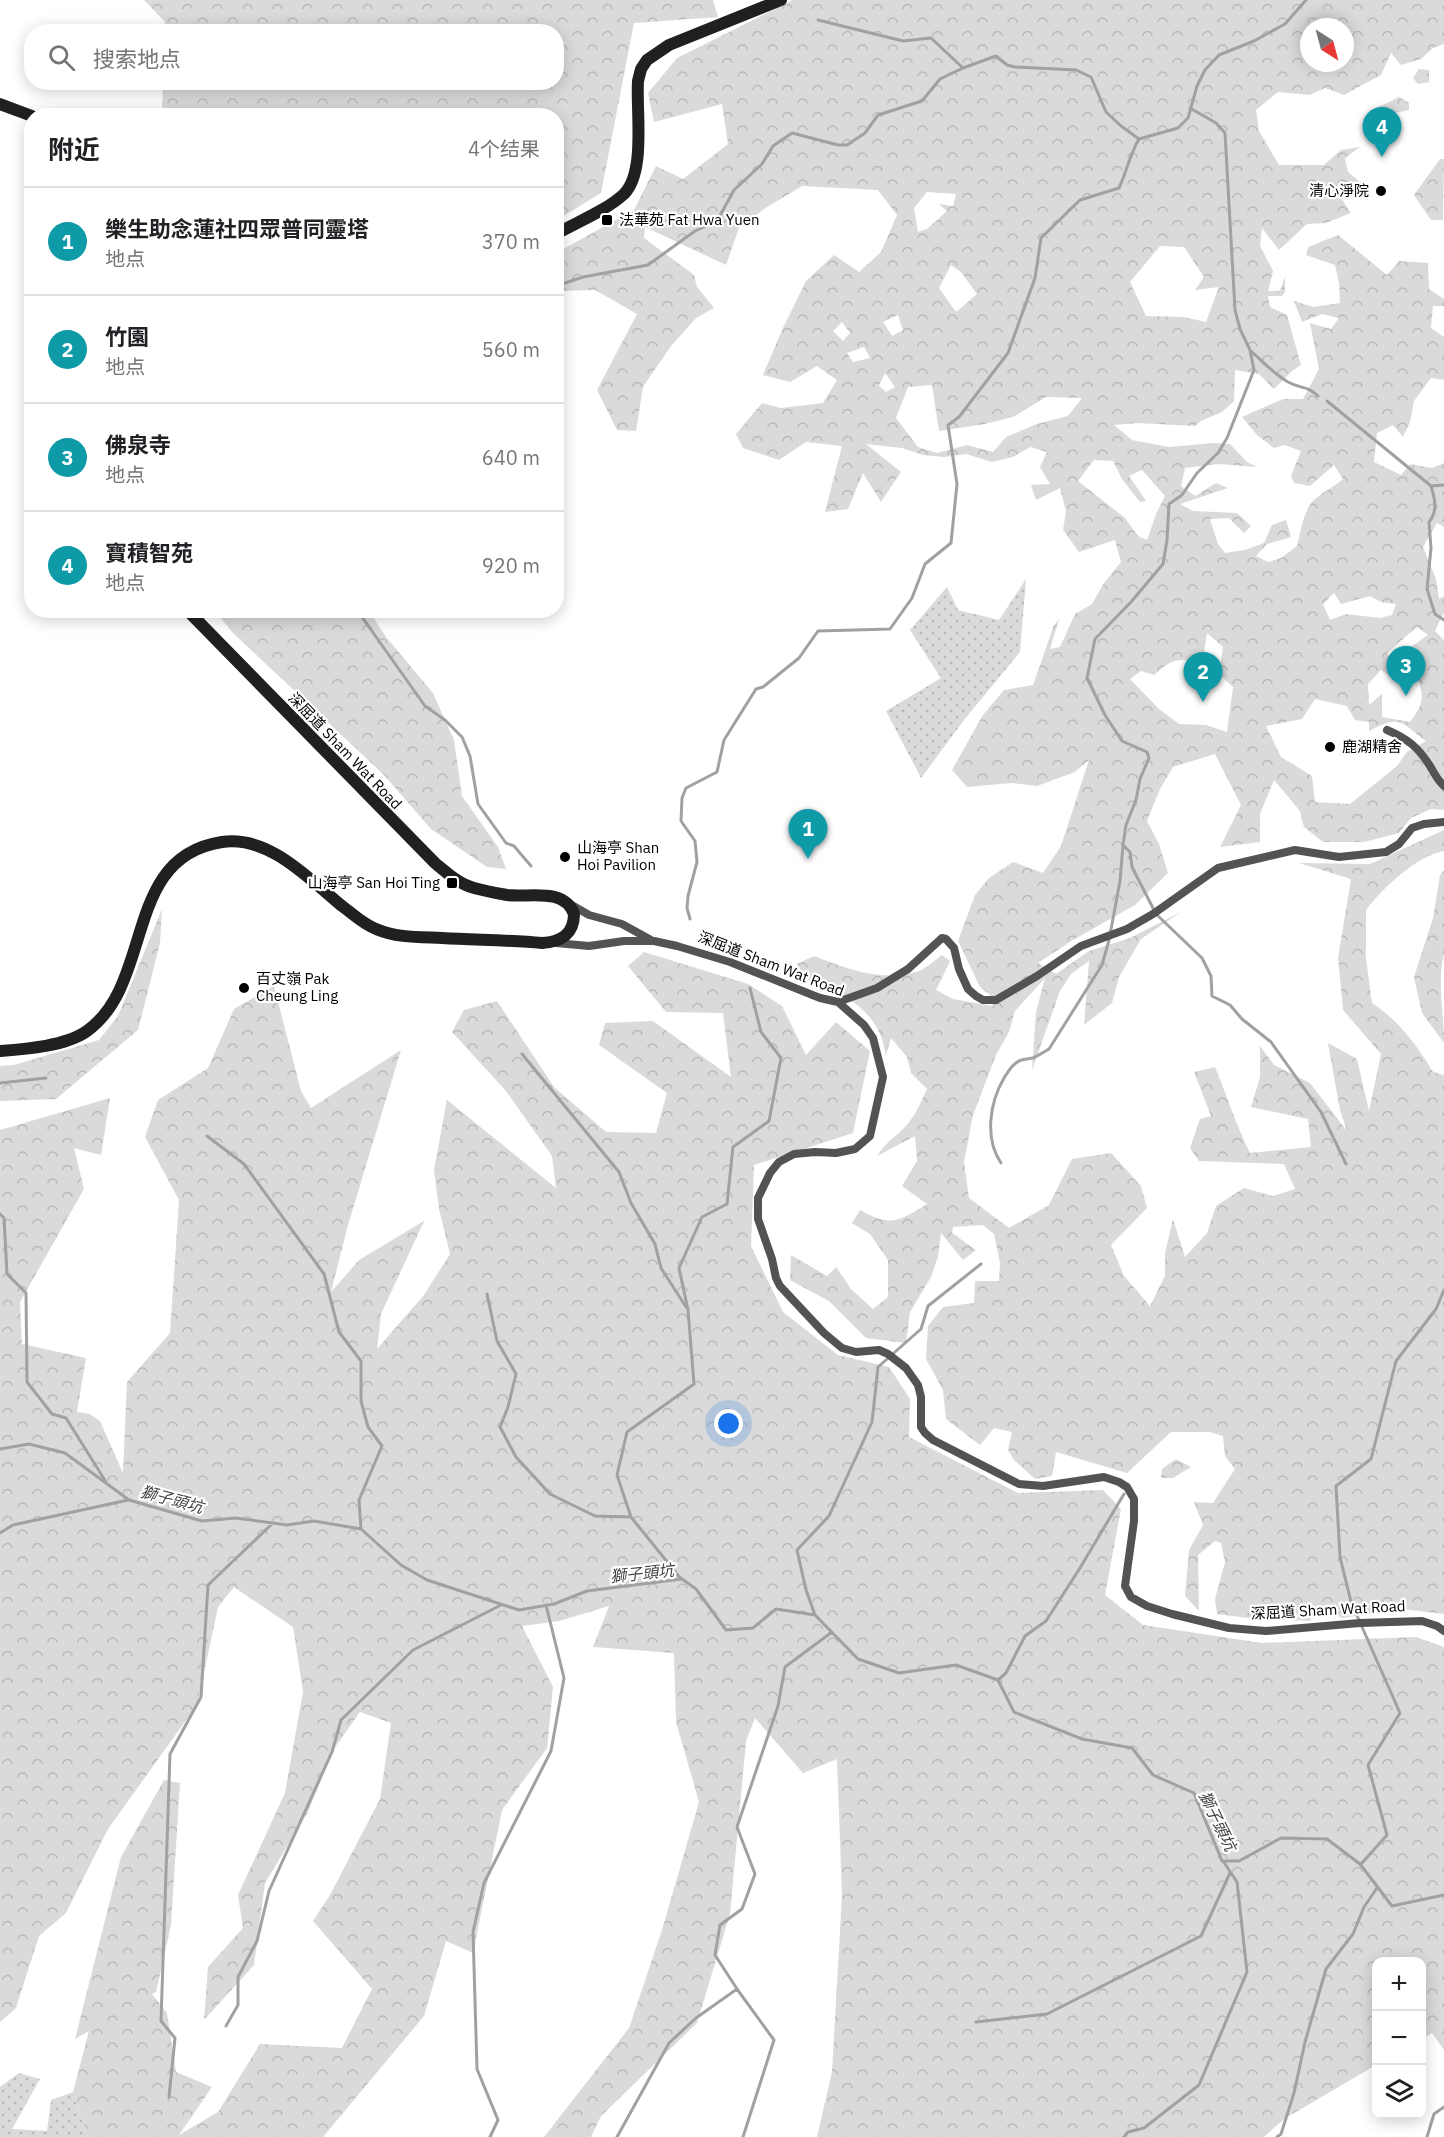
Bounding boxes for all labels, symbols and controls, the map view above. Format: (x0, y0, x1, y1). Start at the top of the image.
north arrow (1300, 18, 1354, 72)
search box (24, 24, 564, 90)
icon: search (45, 41, 78, 74)
text: 搜索地点 (93, 44, 181, 73)
pin: 4 (1362, 108, 1402, 157)
text: 附近 (48, 132, 100, 166)
text: 4个结果 (468, 135, 540, 162)
place label: 清心淨院 (1309, 181, 1369, 200)
marker: 清心淨院 (1374, 184, 1388, 198)
place label: 法華苑 Fat Hwa Yuen (619, 210, 759, 229)
marker: 法華苑 Fat Hwa Yuen (600, 213, 614, 227)
text: 樂生助念蓮社四眾普同靈塔 (105, 214, 369, 243)
text: 1 (62, 228, 74, 255)
text: 370 m (482, 228, 540, 255)
text: 地点 (105, 245, 145, 272)
text: 竹園 (105, 322, 149, 351)
text: 2 (62, 336, 74, 363)
text: 560 m (482, 336, 540, 363)
text: 地点 (105, 353, 145, 380)
text: 佛泉寺 (105, 430, 171, 459)
text: 3 (62, 444, 74, 471)
text: 640 m (482, 444, 540, 471)
text: 地点 (105, 461, 145, 488)
text: 寶積智苑 (105, 538, 193, 567)
text: 4 (62, 552, 74, 579)
text: 920 m (482, 552, 540, 579)
text: 地点 (105, 569, 145, 596)
pin: 3 (1386, 646, 1426, 696)
pin: 2 (1184, 652, 1222, 702)
street label: 深屈道 Sham Wat Road (285, 688, 406, 813)
place label: 鹿湖精舍 (1342, 737, 1402, 756)
marker: 鹿湖精舍 (1323, 740, 1337, 754)
pin: 1 (788, 810, 828, 859)
place label: 山海亭 Shan Hoi Pavilion (577, 838, 659, 874)
marker: 山海亭 Shan Hoi Pavilion (558, 850, 572, 864)
place label: 山海亭 San Hoi Ting (308, 873, 440, 892)
marker: 山海亭 San Hoi Ting (445, 876, 459, 890)
street label: 深屈道 Sham Wat Road (695, 927, 847, 1000)
place label: 百丈嶺 Pak Cheung Ling (256, 969, 338, 1005)
marker: 百丈嶺 Pak Cheung Ling (237, 981, 251, 995)
your location (714, 1409, 743, 1438)
water label: 獅子頭坑 (138, 1481, 207, 1517)
water label: 獅子頭坑 (609, 1560, 677, 1586)
street label: 深屈道 Sham Wat Road (1250, 1596, 1406, 1623)
water label: 獅子頭坑 (1195, 1788, 1242, 1856)
map controls (1372, 1957, 1426, 2119)
button: + (1372, 1957, 1426, 2011)
button: − (1372, 2011, 1426, 2065)
button: layers (1372, 2065, 1426, 2119)

